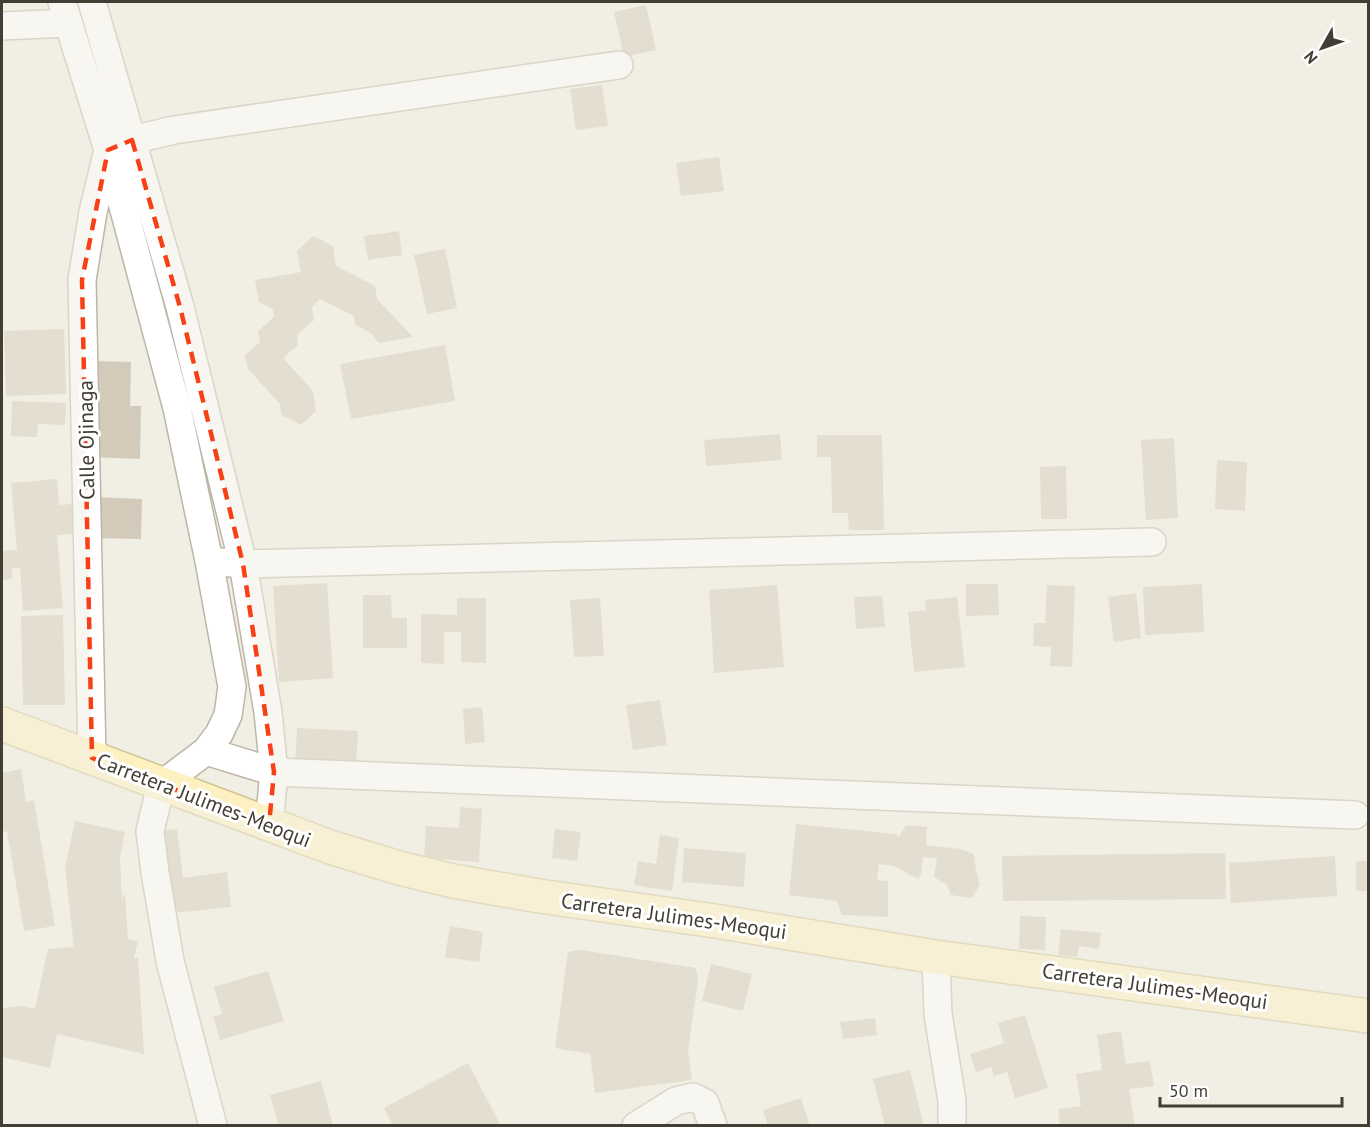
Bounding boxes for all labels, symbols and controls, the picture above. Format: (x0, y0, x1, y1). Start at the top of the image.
north arrow (1292, 18, 1352, 78)
text: N (1299, 47, 1322, 68)
street label: Calle Ojinaga (71, 380, 101, 500)
street label: Carretera Julimes-Meoqui (93, 747, 315, 853)
street label: Carretera Julimes-Meoqui (559, 887, 789, 945)
street label: Carretera Julimes-Meoqui (1040, 957, 1270, 1015)
scale bar (1160, 1070, 1342, 1108)
text: 50 m (1169, 1079, 1208, 1102)

